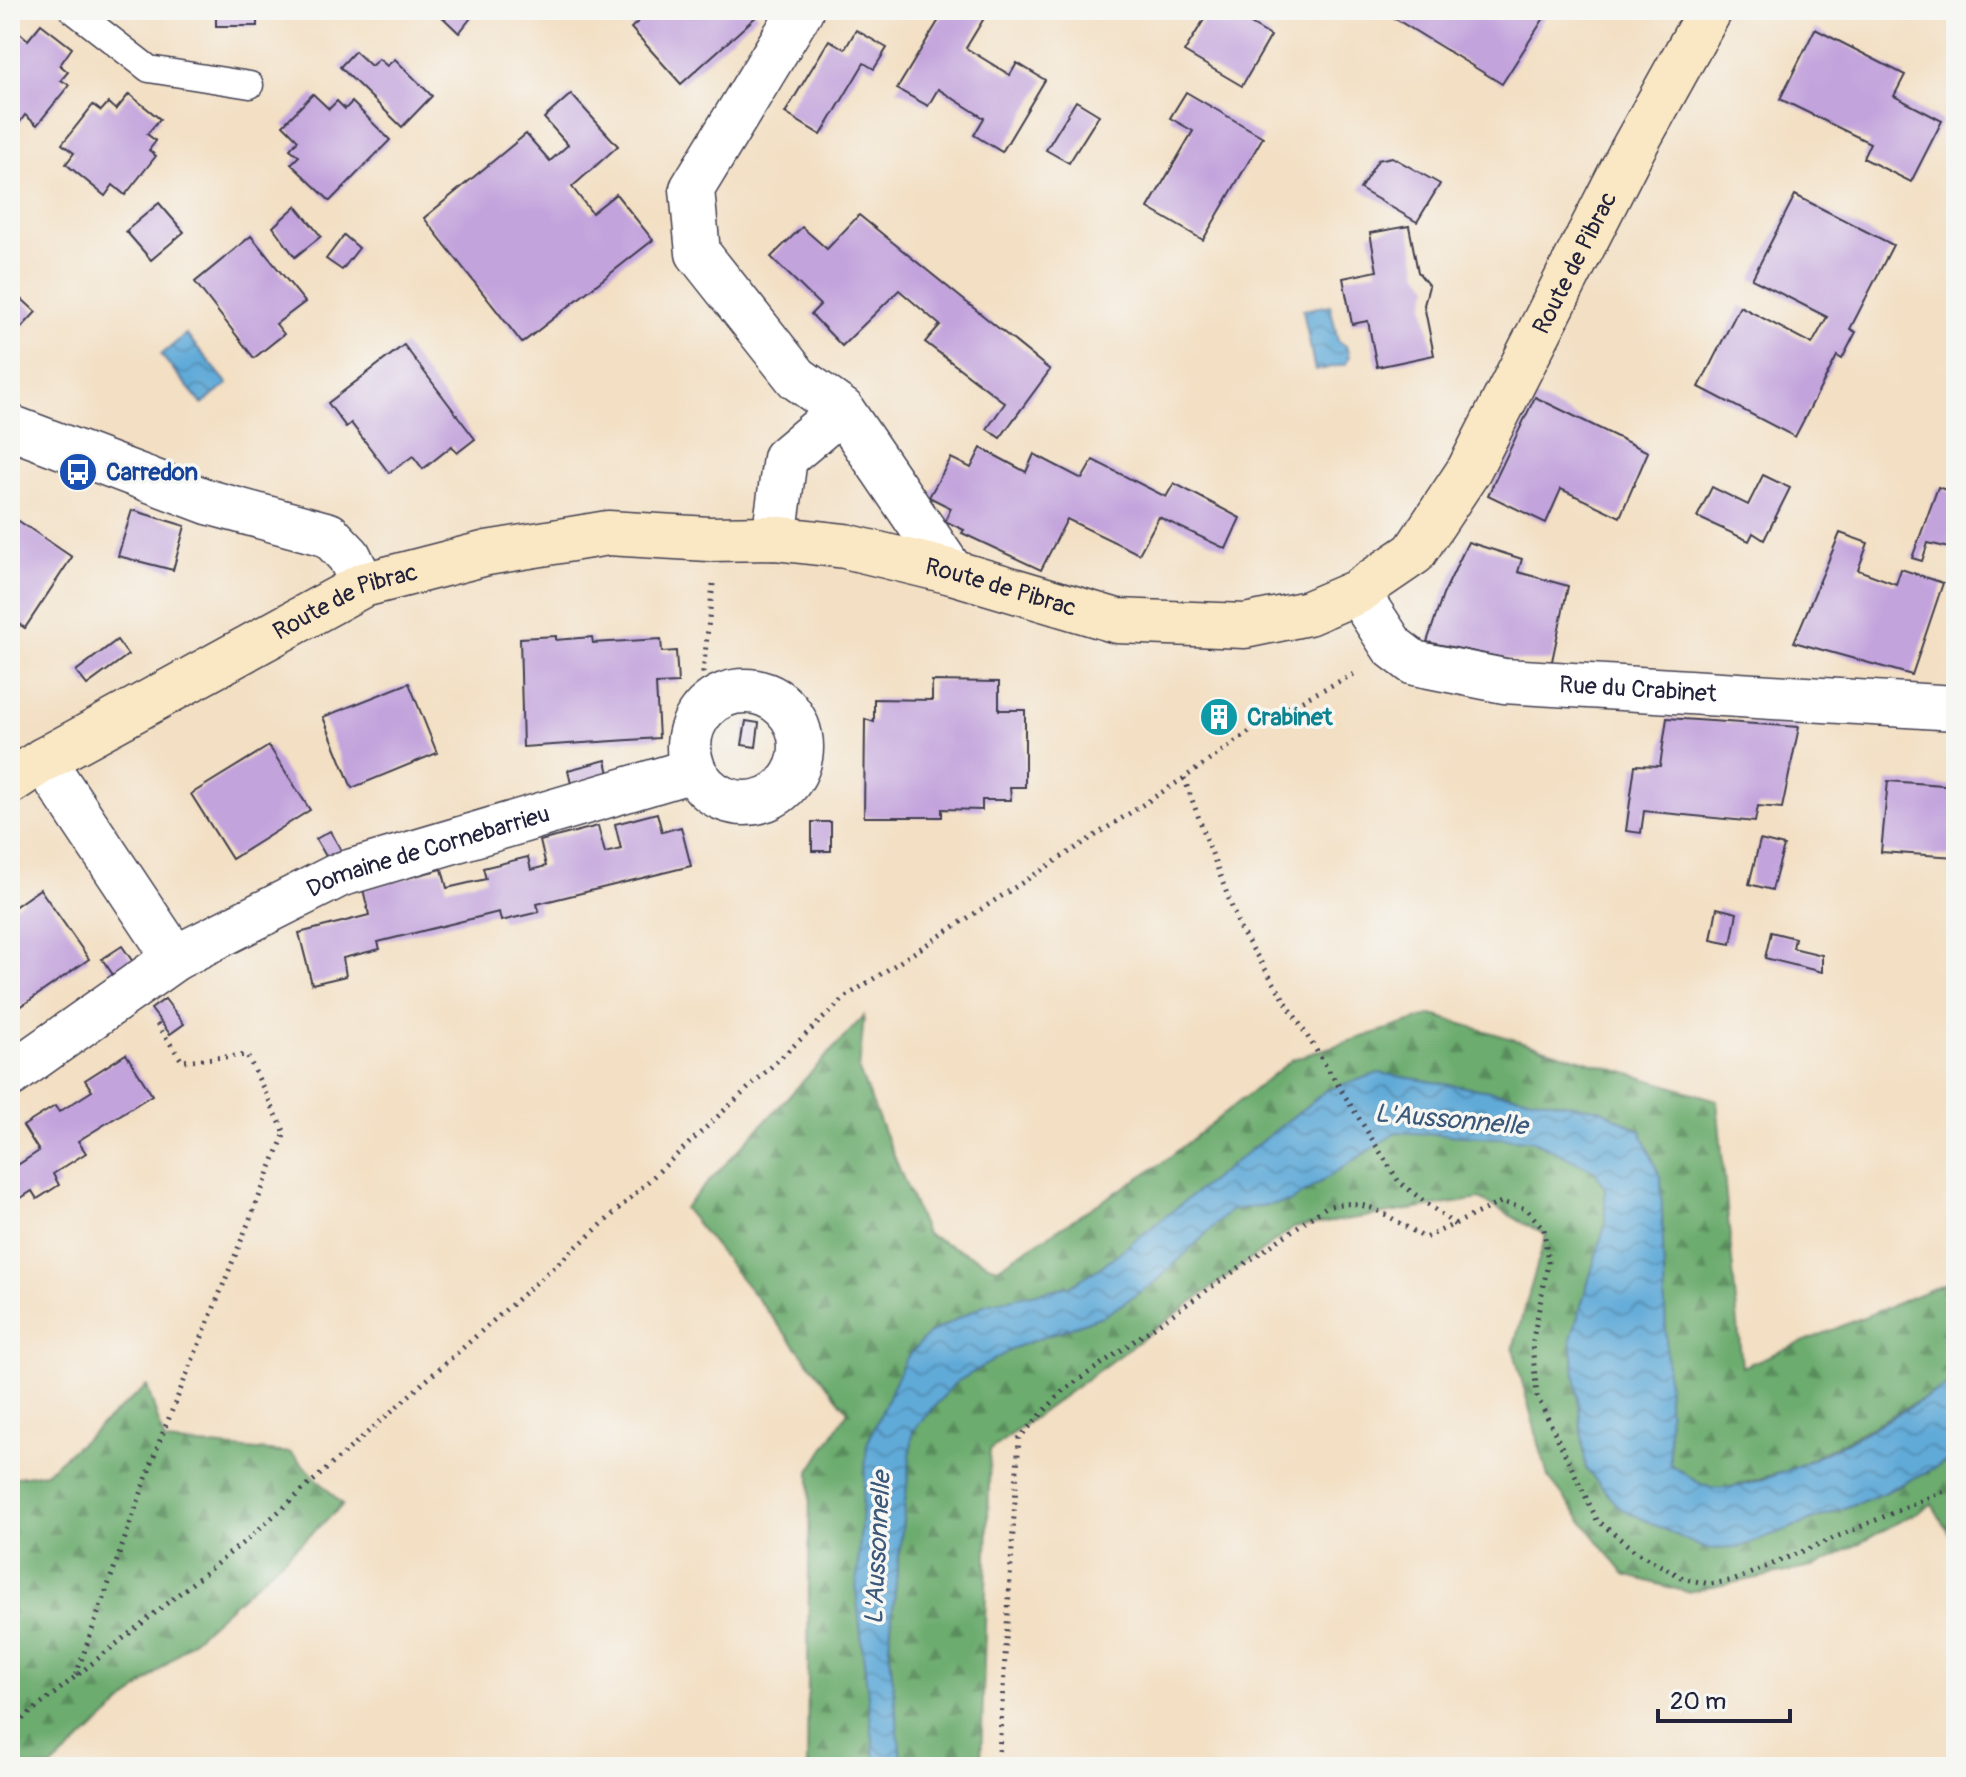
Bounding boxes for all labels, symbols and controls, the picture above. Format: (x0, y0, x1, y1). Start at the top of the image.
street label: Route de Pibrac (1526, 187, 1623, 339)
bus stop icon: Carredon (57, 451, 99, 493)
place label: Carredon (106, 458, 198, 487)
street label: Route de Pibrac (923, 552, 1080, 623)
street label: Route de Pibrac (268, 557, 420, 646)
street label: Rue du Crabinet (1558, 670, 1718, 708)
building icon: Crabinet (1198, 696, 1240, 738)
place label: Crabinet (1247, 703, 1334, 732)
street label: Domaine de Cornebarrieu (302, 799, 553, 904)
water label: L'Aussonnelle (1373, 1097, 1531, 1143)
water label: L'Aussonnelle (858, 1469, 898, 1625)
scale bar (1658, 1673, 1790, 1723)
text: 20 m (1670, 1687, 1726, 1716)

